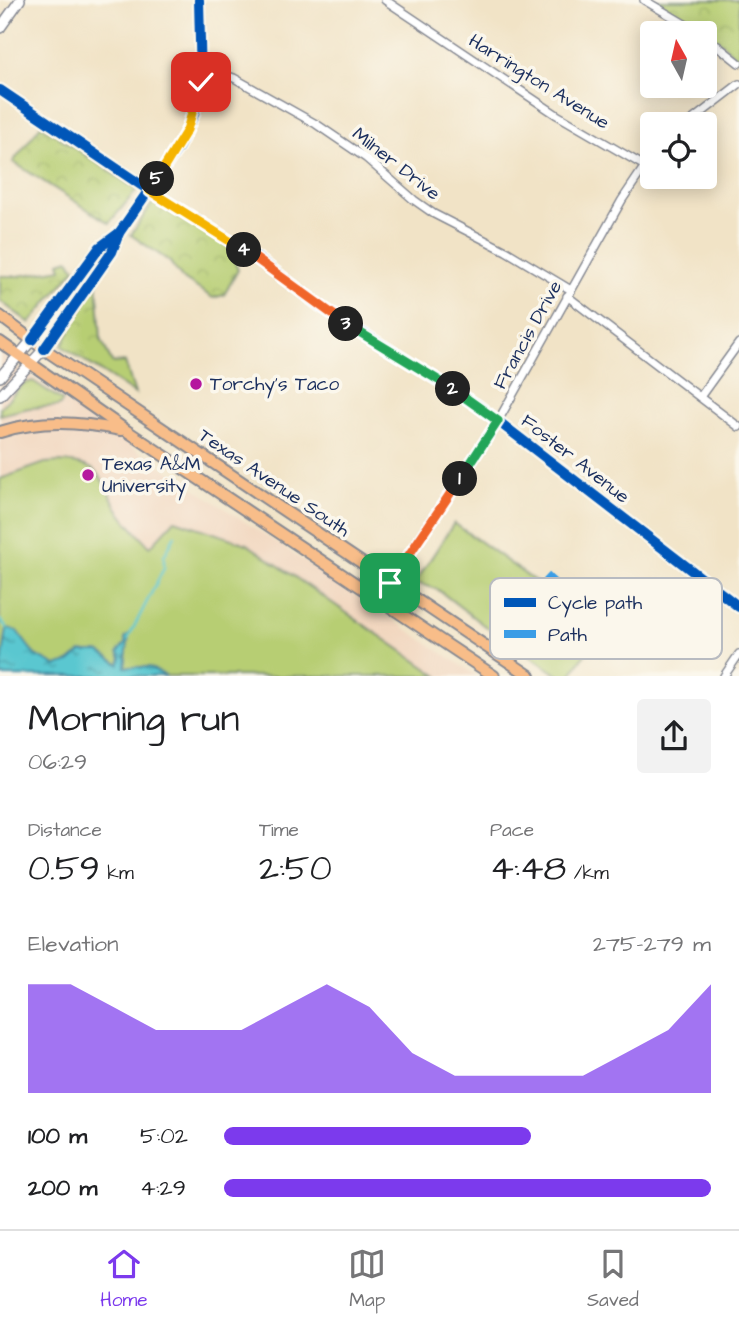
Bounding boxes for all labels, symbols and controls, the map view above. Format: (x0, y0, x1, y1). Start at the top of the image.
north arrow (640, 21, 718, 98)
map controls (640, 21, 717, 189)
street label: Harrington Avenue (463, 28, 615, 137)
pin (171, 52, 231, 112)
icon: check (182, 63, 220, 101)
button: locate (640, 112, 717, 189)
street label: Milner Drive (346, 121, 446, 207)
pin: 5 (140, 162, 174, 196)
text: 5 (150, 165, 163, 192)
pin: 4 (226, 232, 262, 268)
text: 4 (237, 236, 250, 263)
street label: Francis Drive (487, 276, 569, 394)
pin: 3 (328, 306, 364, 342)
text: 3 (341, 310, 350, 337)
place label: Torchy's Taco (210, 371, 340, 399)
pin: 2 (435, 372, 470, 406)
text: 2 (447, 375, 458, 402)
marker: Torchy's Taco (188, 376, 204, 392)
street label: Foster Avenue (515, 408, 635, 510)
street label: Texas Avenue South (193, 422, 355, 544)
place label: Texas A&M University (102, 451, 201, 501)
pin: 1 (442, 462, 477, 496)
text: 1 (458, 465, 461, 492)
marker: Texas A&M University (80, 467, 96, 483)
pin (360, 553, 420, 613)
icon: arrive (371, 564, 409, 602)
legend (490, 578, 722, 659)
text: Cycle path (548, 590, 643, 618)
text: Path (548, 622, 587, 649)
text: Morning run (28, 694, 240, 746)
button: share (637, 699, 711, 773)
text: 06:29 (28, 746, 87, 778)
text: Distance (28, 817, 102, 844)
text: Time (259, 817, 299, 844)
text: Pace (490, 817, 534, 844)
text: 0.59 (28, 844, 100, 893)
text: 2:50 (259, 844, 332, 893)
text: 4:48 (490, 844, 566, 893)
text: km (100, 860, 134, 887)
text: /km (566, 860, 609, 887)
text: Elevation (28, 928, 119, 960)
text: 275–279 m (593, 928, 711, 960)
text: 100 m (28, 1120, 87, 1152)
text: 5:02 (140, 1120, 188, 1152)
text: 200 m (28, 1172, 97, 1204)
text: 4:29 (140, 1172, 186, 1204)
tab: Home (100, 1245, 148, 1314)
tab: Map (348, 1245, 386, 1314)
tab: Saved (587, 1245, 639, 1314)

